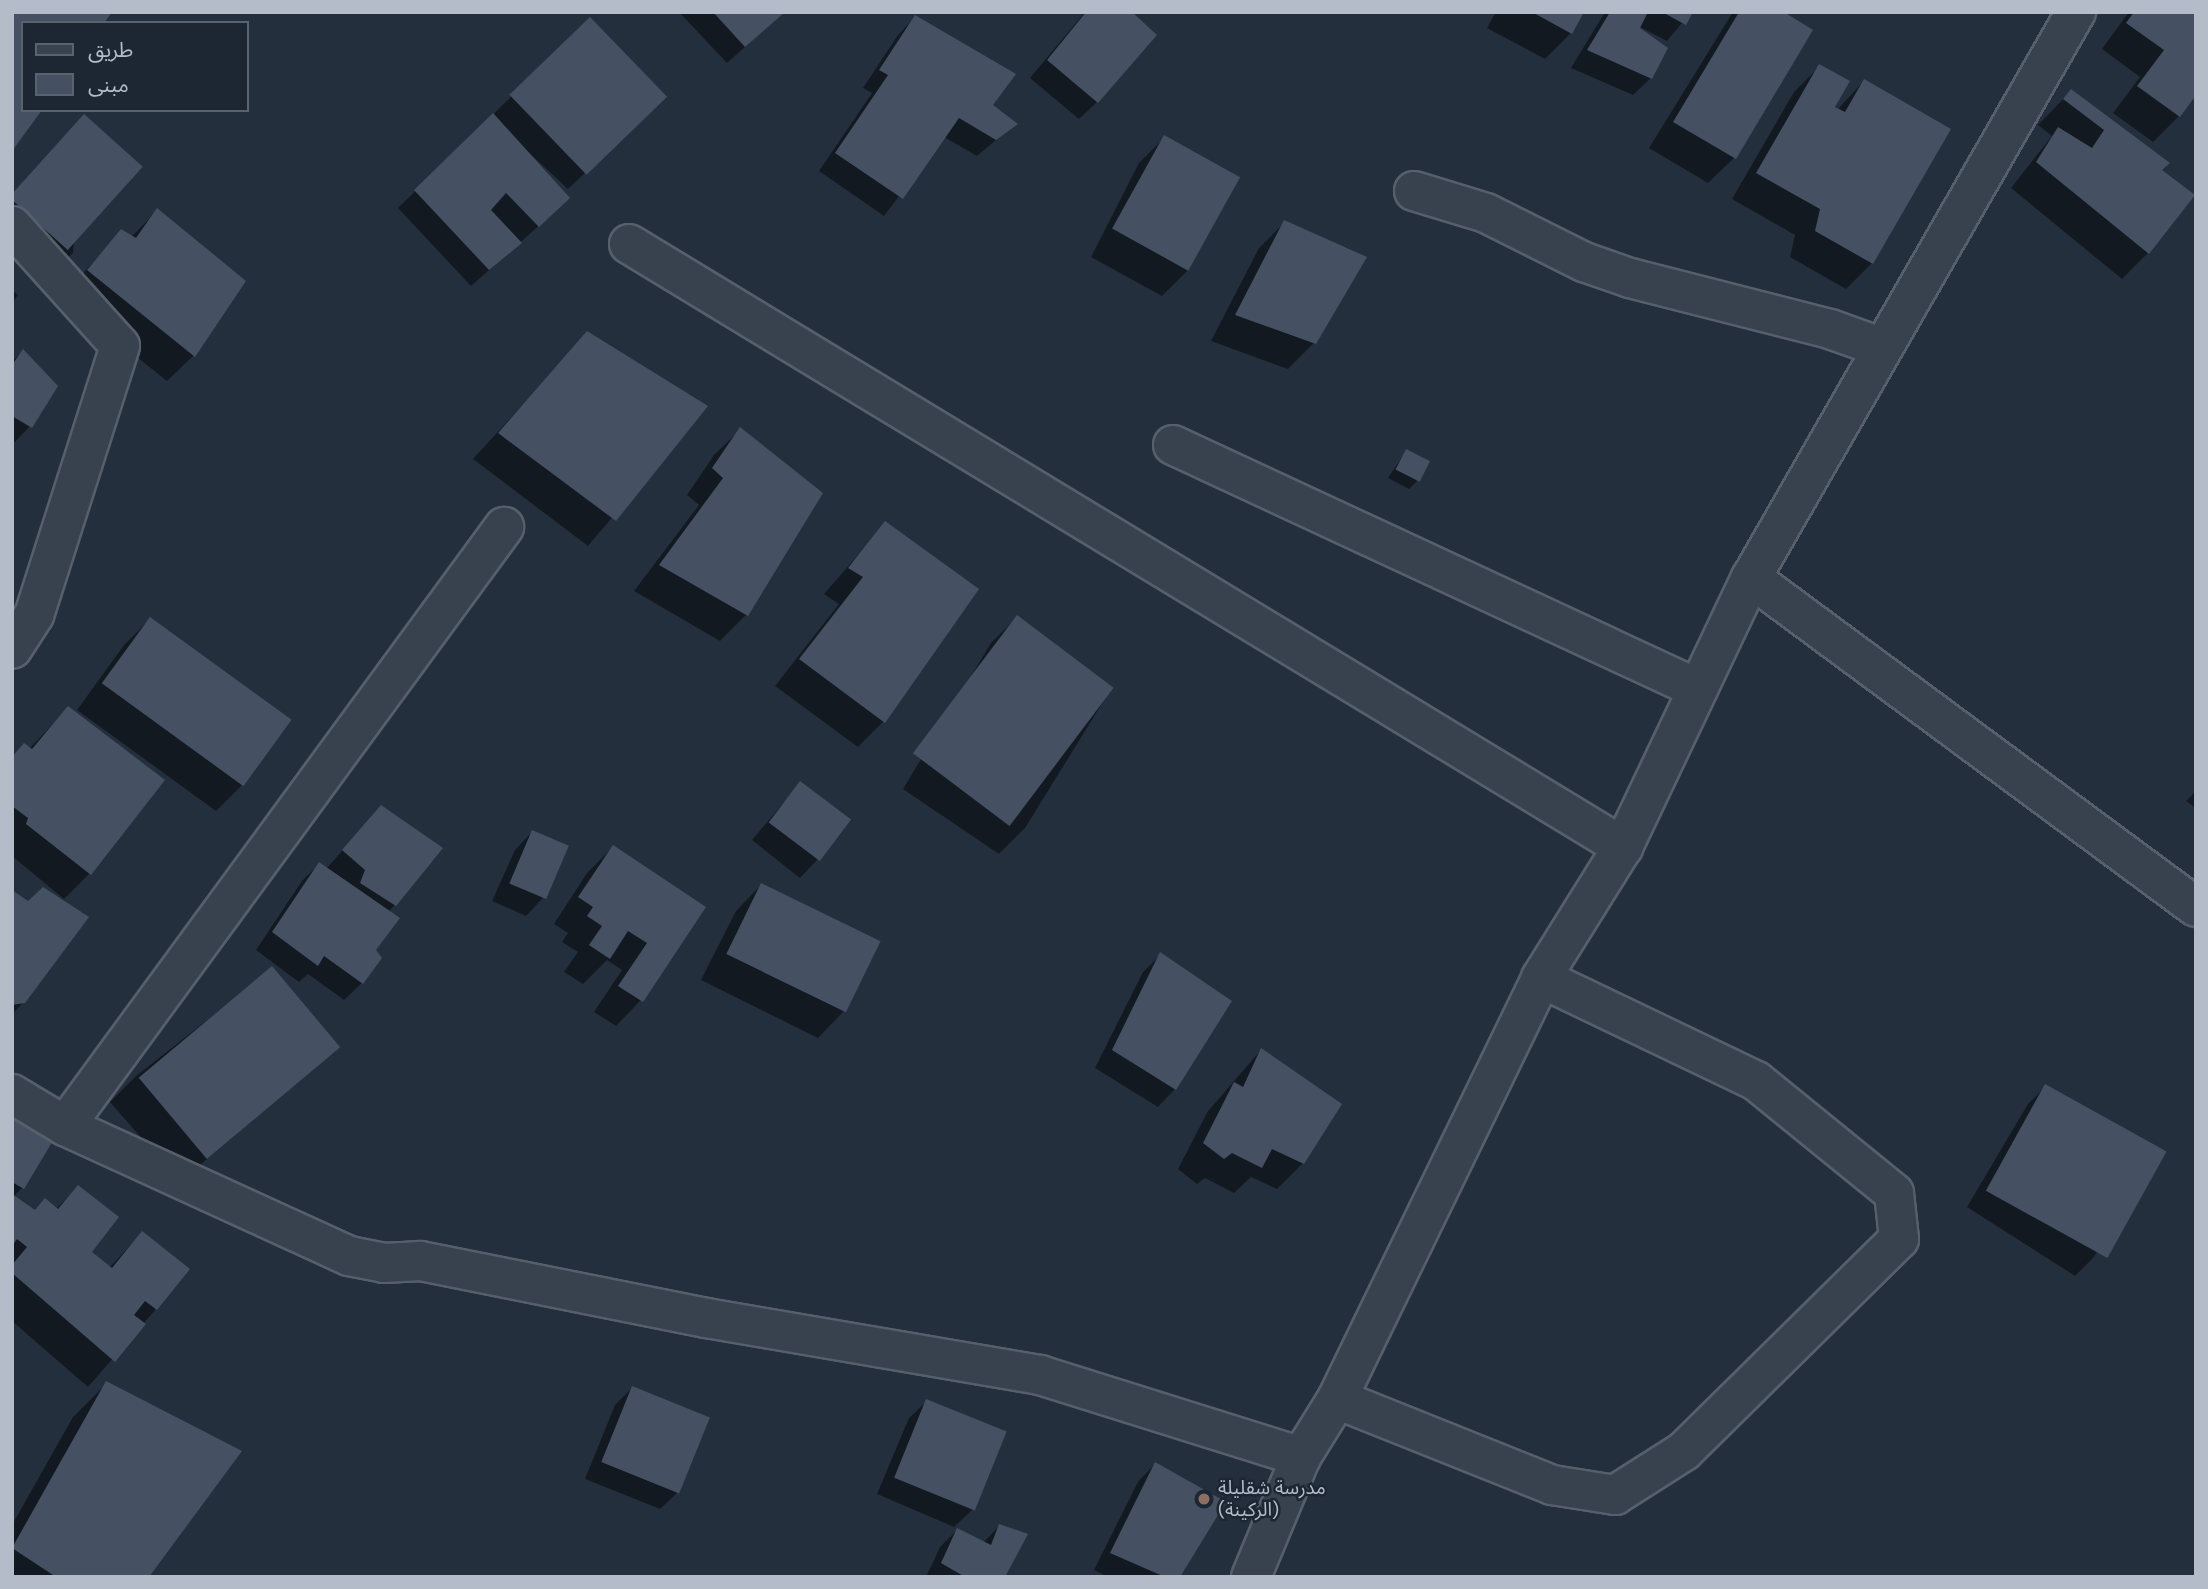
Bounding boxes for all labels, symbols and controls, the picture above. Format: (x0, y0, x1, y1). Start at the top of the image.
legend (21, 21, 248, 112)
text: طريق (88, 36, 133, 64)
text: مبنى (88, 71, 129, 99)
place label: مدرسة شقليلة (الركينة) (1218, 1477, 1326, 1521)
marker: مدرسة شقليلة (الركينة) (1196, 1491, 1212, 1507)

